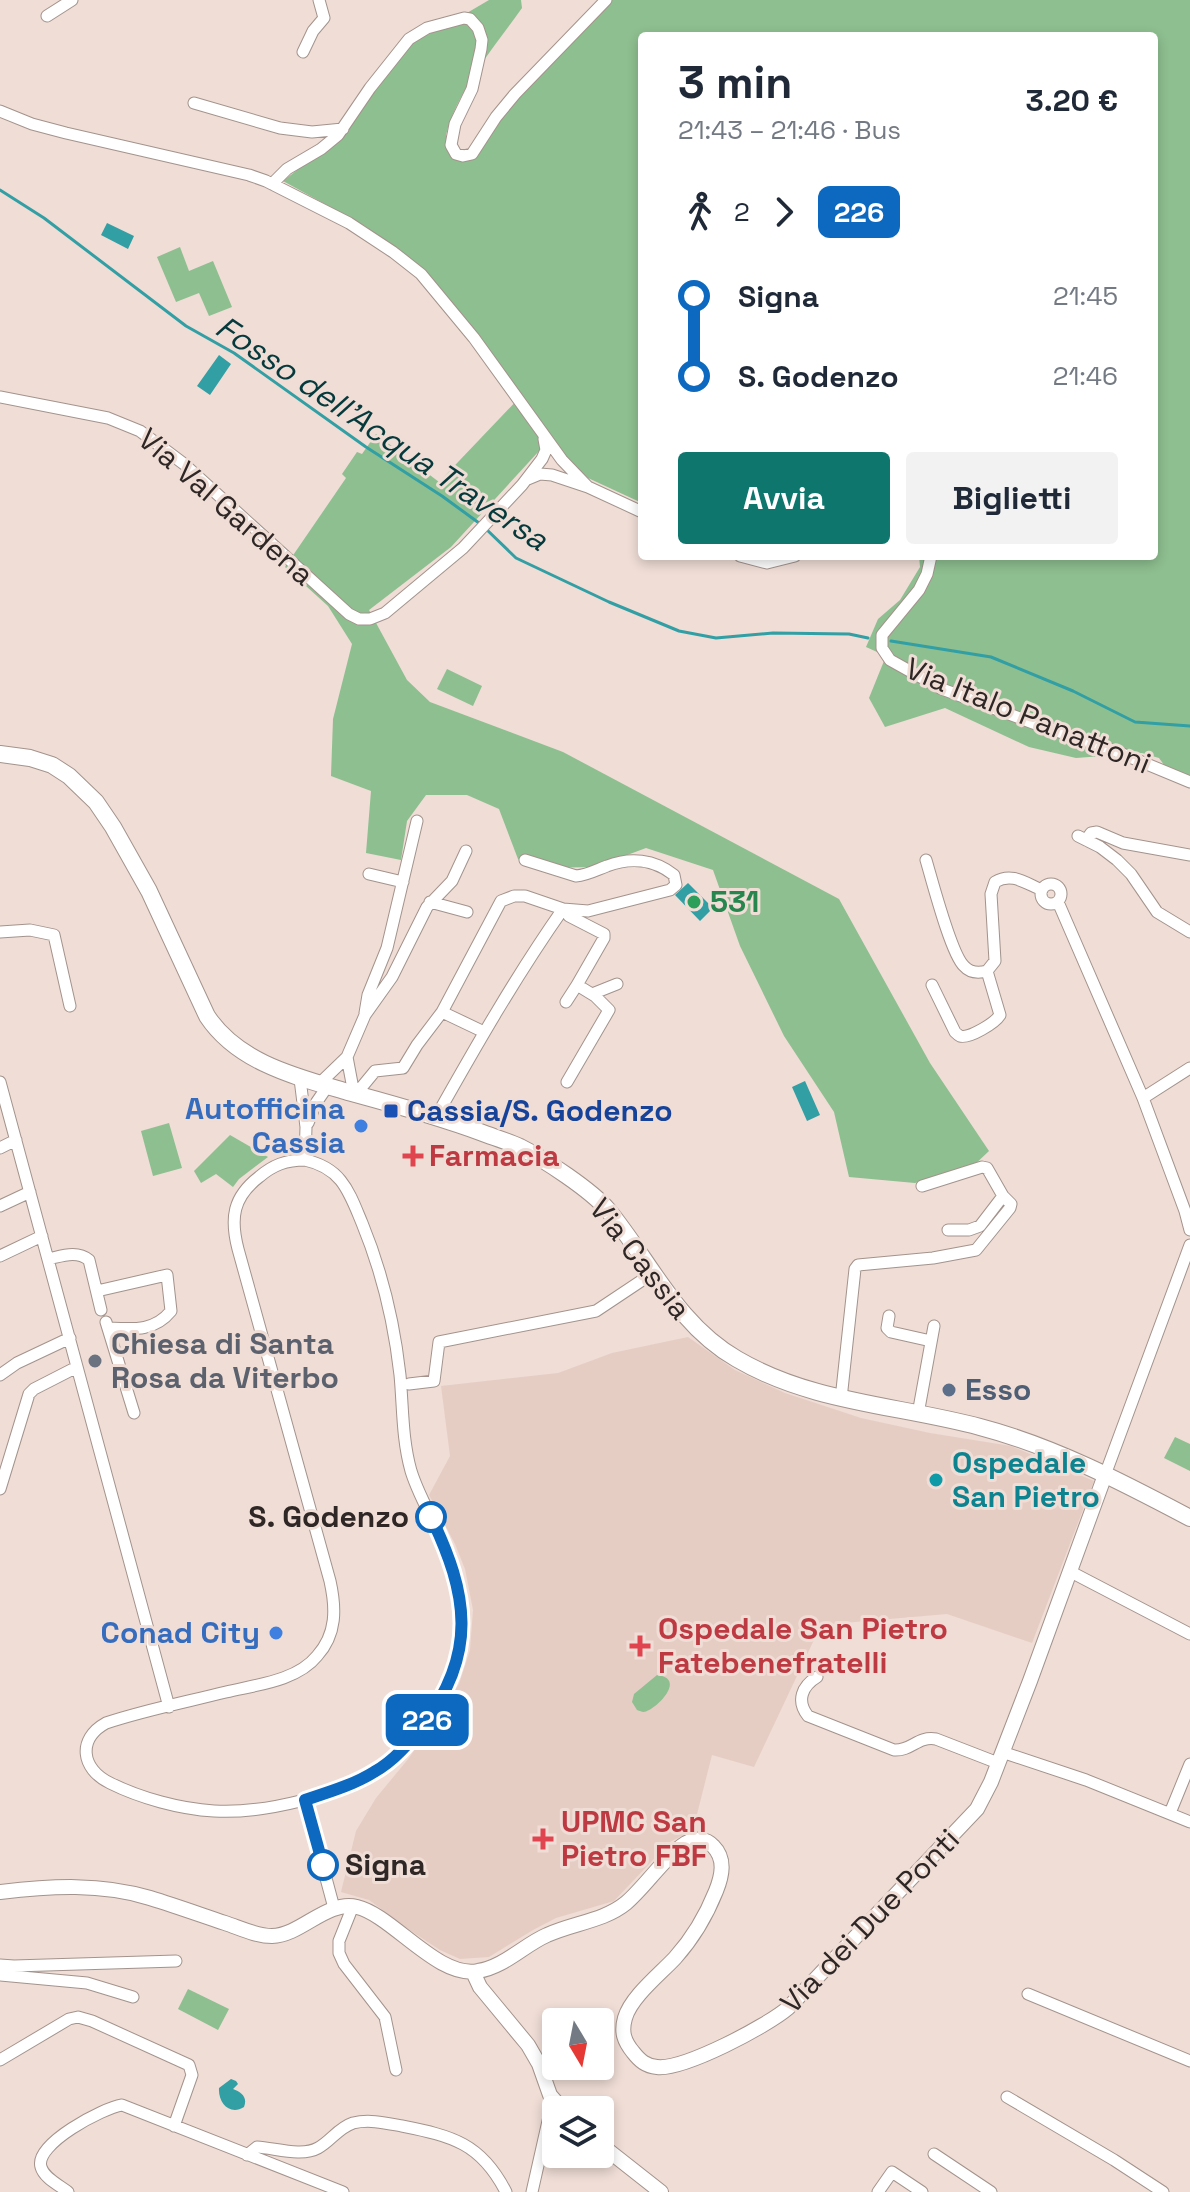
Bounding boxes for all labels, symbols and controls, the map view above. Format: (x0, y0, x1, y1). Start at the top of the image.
text: 3 min (678, 55, 792, 111)
text: 3.20 € (1026, 81, 1118, 120)
text: 21:43 – 21:46 · Bus (678, 113, 901, 147)
icon: walk (678, 190, 722, 234)
icon: forward (762, 190, 806, 234)
text: 226 (834, 194, 884, 230)
text: 2 (734, 195, 750, 229)
text: Signa (738, 277, 819, 316)
text: 21:45 (1053, 279, 1118, 313)
water label: Fosso dell'Acqua Traversa (208, 307, 556, 560)
text: S. Godenzo (738, 357, 899, 396)
text: 21:46 (1053, 359, 1118, 393)
street label: Via Val Gardena (130, 419, 322, 594)
button: Avvia (678, 452, 890, 544)
button: Biglietti (906, 452, 1118, 544)
street label: Via Italo Panattoni (900, 649, 1157, 783)
place label: 531 (710, 882, 759, 921)
marker: 531 (685, 893, 703, 911)
place label: Autofficina Cassia (185, 1089, 345, 1162)
place label: Cassia/S. Godenzo (407, 1091, 673, 1130)
marker: Cassia/S. Godenzo (382, 1102, 400, 1120)
marker: Autofficina Cassia (352, 1117, 370, 1135)
place label: Farmacia (429, 1136, 560, 1175)
marker: Farmacia (404, 1147, 422, 1165)
street label: Via Cassia (581, 1190, 700, 1327)
place label: Chiesa di Santa Rosa da Viterbo (111, 1324, 339, 1397)
marker: Chiesa di Santa Rosa da Viterbo (86, 1352, 104, 1370)
place label: Esso (965, 1370, 1031, 1409)
marker: Esso (940, 1381, 958, 1399)
place label: Ospedale San Pietro (952, 1443, 1100, 1516)
marker: Ospedale San Pietro (927, 1471, 945, 1489)
place label: S. Godenzo (248, 1497, 409, 1536)
marker: S. Godenzo (416, 1502, 446, 1532)
place label: Ospedale San Pietro Fatebenefratelli (658, 1609, 948, 1682)
place label: Conad City (101, 1613, 260, 1652)
marker: Conad City (267, 1624, 285, 1642)
marker: Ospedale San Pietro Fatebenefratelli (629, 1635, 651, 1657)
line badge: 226 (381, 1694, 473, 1746)
text: 226 (402, 1702, 452, 1738)
place label: UPMC San Pietro FBF (561, 1802, 707, 1875)
street label: Via dei Due Ponti (772, 1820, 968, 2021)
marker: UPMC San Pietro FBF (532, 1828, 554, 1850)
place label: Signa (345, 1845, 426, 1884)
marker: Signa (308, 1850, 338, 1880)
north arrow (542, 2008, 614, 2080)
map controls (542, 2008, 614, 2168)
button: layers (542, 2096, 614, 2168)

